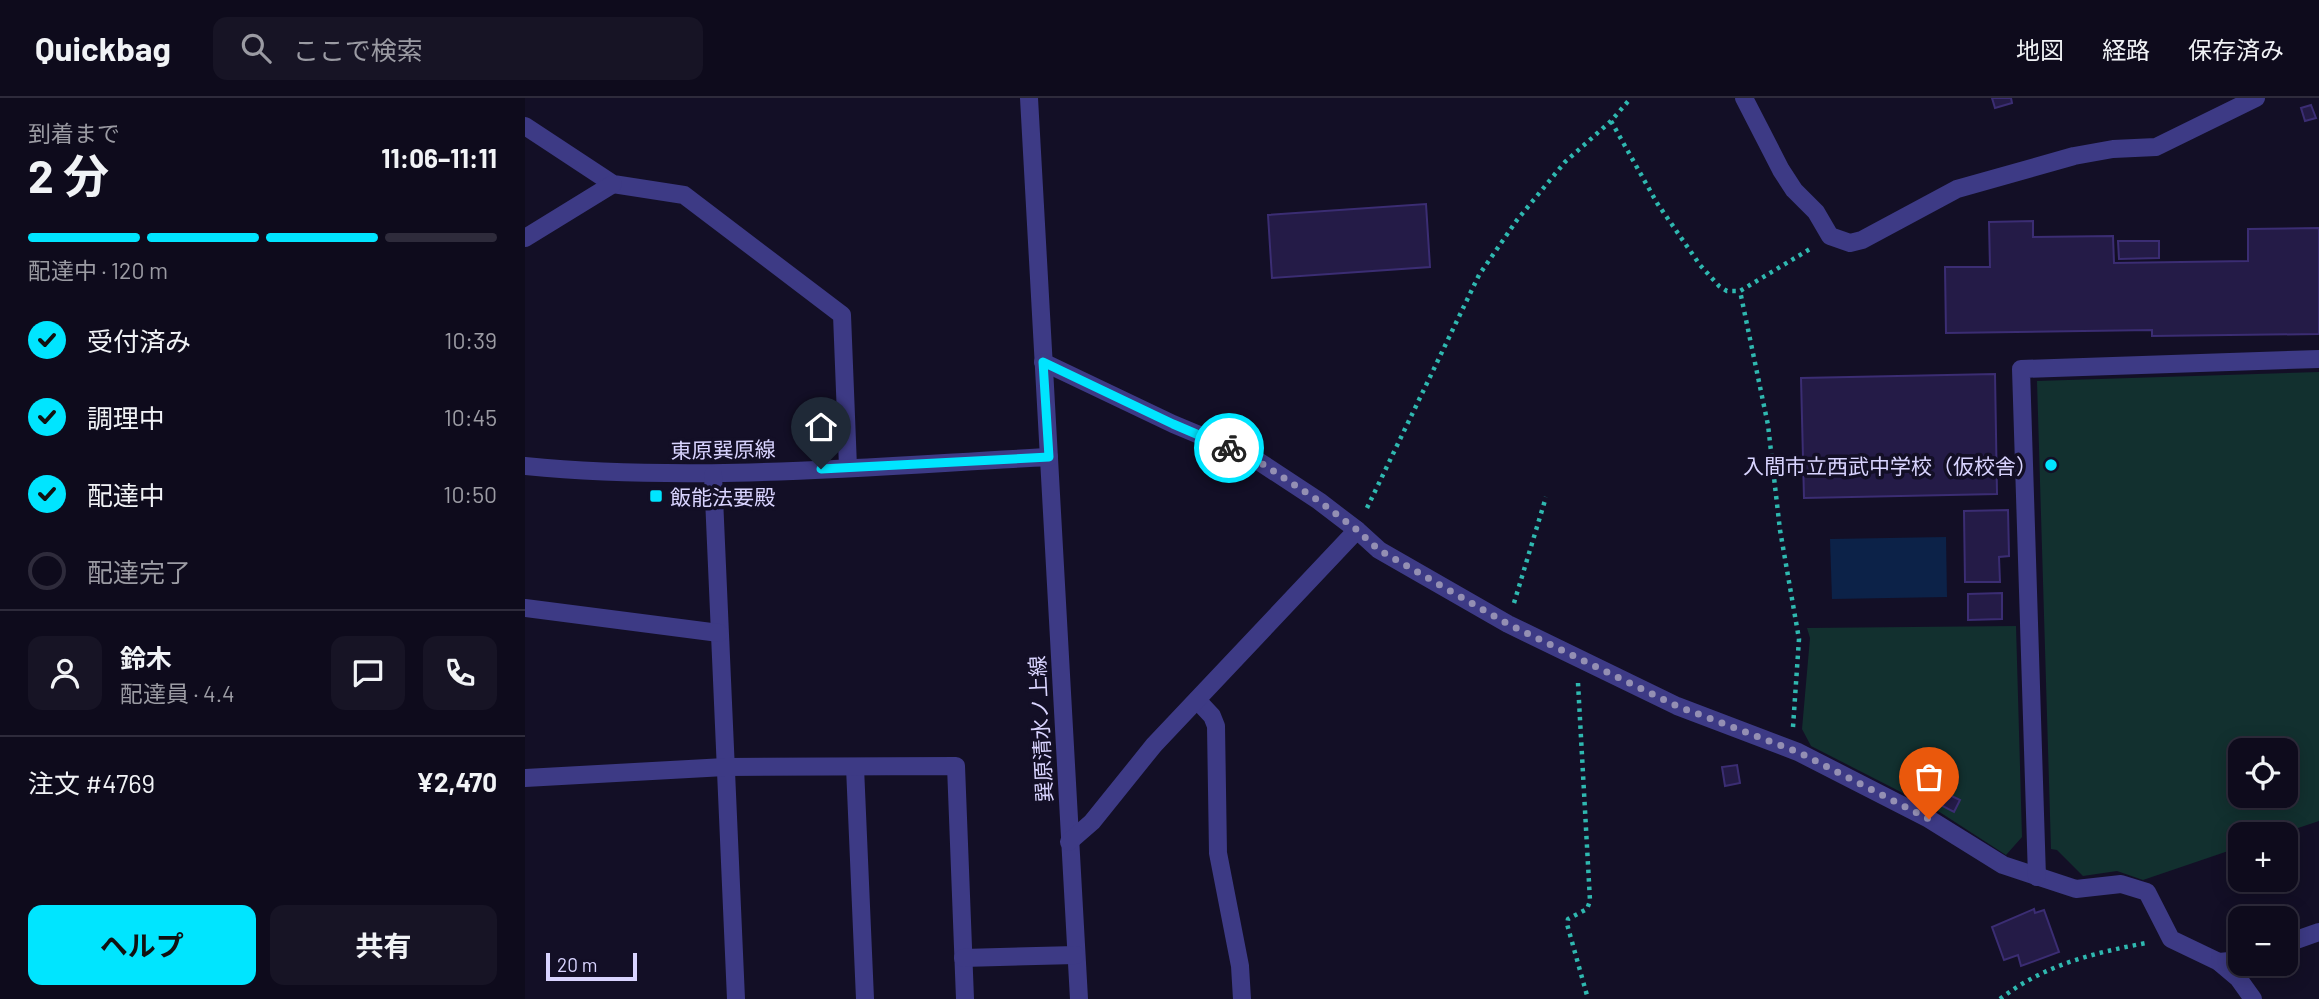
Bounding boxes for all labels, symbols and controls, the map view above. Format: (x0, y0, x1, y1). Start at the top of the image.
search box (213, 17, 703, 80)
text: Quickbag (35, 28, 171, 68)
icon: search (237, 29, 275, 67)
text: ここで検索 (293, 34, 423, 65)
text: 地図 (2016, 35, 2064, 64)
text: 経路 (2102, 35, 2150, 64)
text: 保存済み (2188, 35, 2284, 64)
text: 到着まで (28, 119, 120, 147)
text: 11:06–11:11 (381, 142, 497, 173)
text: 2 分 (28, 147, 109, 202)
text: 配達中 · 120 m (28, 256, 168, 284)
icon: check (28, 321, 66, 359)
text: 受付済み (87, 325, 191, 356)
text: 10:39 (444, 326, 497, 354)
pin (791, 397, 851, 469)
icon: check (28, 398, 66, 436)
text: 調理中 (87, 402, 165, 433)
text: 10:45 (444, 403, 497, 431)
icon: home (802, 408, 840, 446)
courier (1194, 413, 1264, 483)
icon: bike (1210, 429, 1248, 467)
street label: 東原巽原線 (670, 436, 776, 462)
place label: 入間市立西武中学校（仮校舎） (1743, 453, 2037, 478)
marker: 入間市立西武中学校（仮校舎） (2043, 457, 2059, 473)
icon: check (28, 475, 66, 513)
text: 配達中 (87, 479, 165, 510)
text: 10:50 (443, 480, 497, 508)
place label: 飯能法要殿 (670, 484, 775, 509)
marker: 飯能法要殿 (648, 488, 664, 504)
text: 配達完了 (87, 556, 191, 587)
button: person (28, 636, 102, 710)
button: chat (331, 636, 405, 710)
button: phone (423, 636, 497, 710)
text: 鈴木 (120, 642, 172, 673)
street label: 巽原清水ノ上線 (1024, 655, 1056, 803)
text: 配達員 · 4.4 (120, 679, 235, 707)
map controls (2228, 738, 2298, 976)
button: locate (2228, 738, 2298, 808)
pin (1899, 747, 1959, 819)
icon: bag (1910, 758, 1948, 796)
text: ¥2,470 (416, 766, 497, 797)
text: 注文 #4769 (28, 767, 155, 798)
button: + (2228, 822, 2298, 892)
button: ヘルプ (28, 905, 256, 985)
button: 共有 (270, 905, 497, 985)
button: − (2228, 906, 2298, 976)
scale bar (546, 950, 637, 982)
text: 20 m (557, 953, 597, 976)

